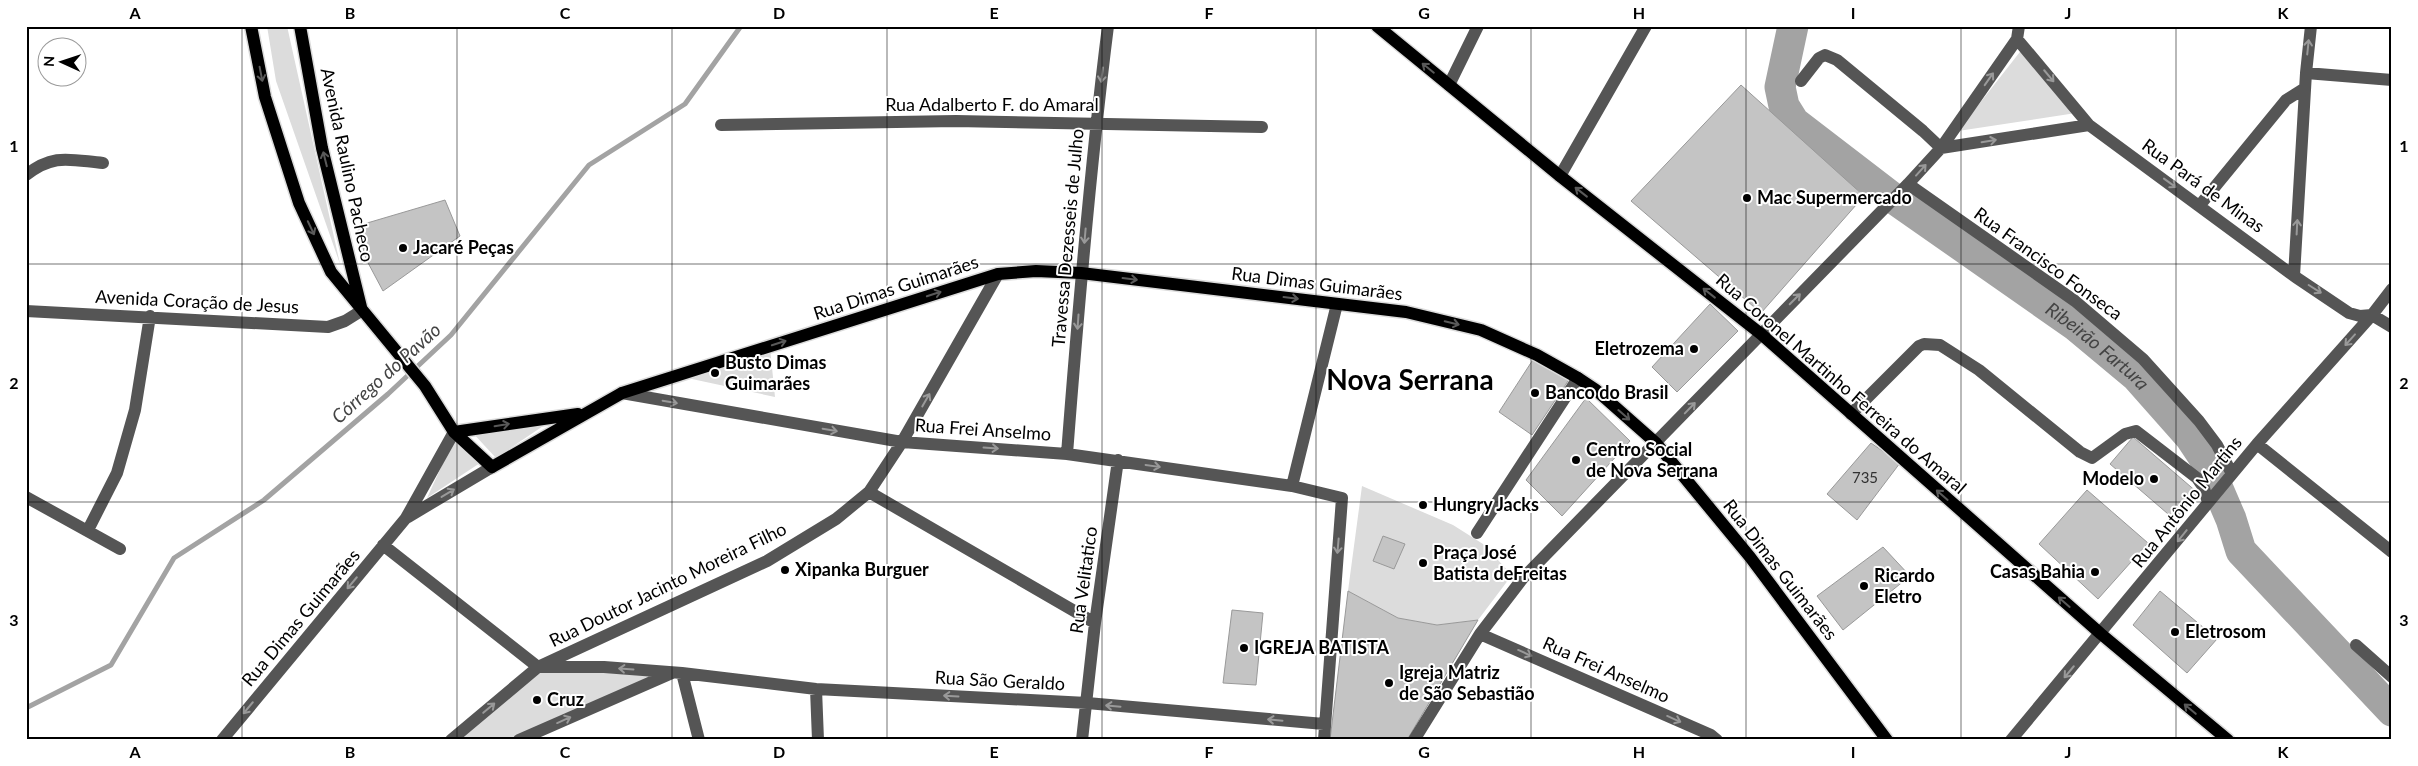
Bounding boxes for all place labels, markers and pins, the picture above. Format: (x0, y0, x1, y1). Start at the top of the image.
place label: Mac Supermercado (1757, 186, 1912, 208)
marker: Mac Supermercado (1741, 192, 1753, 204)
place label: Jacaré Peças (413, 236, 514, 258)
marker: Jacaré Peças (397, 242, 409, 254)
place label: Eletrozema (1594, 337, 1684, 359)
marker: Eletrozema (1688, 343, 1700, 355)
place label: Busto Dimas Guimarães (725, 351, 826, 394)
marker: Busto Dimas Guimarães (709, 367, 721, 379)
place label: Banco do Brasil (1545, 381, 1669, 403)
marker: Banco do Brasil (1529, 387, 1541, 399)
place label: Centro Social de Nova Serrana (1586, 438, 1718, 481)
marker: Centro Social de Nova Serrana (1570, 454, 1582, 466)
place label: Modelo (2082, 467, 2144, 489)
marker: Modelo (2148, 473, 2160, 485)
place label: Hungry Jacks (1433, 493, 1539, 515)
marker: Hungry Jacks (1417, 499, 1429, 511)
place label: Praça José Batista deFreitas (1433, 541, 1567, 584)
marker: Praça José Batista deFreitas (1417, 557, 1429, 569)
place label: Xipanka Burguer (795, 558, 929, 580)
place label: Casas Bahia (1990, 560, 2085, 582)
marker: Xipanka Burguer (779, 564, 791, 576)
place label: Ricardo Eletro (1874, 564, 1935, 607)
marker: Casas Bahia (2089, 566, 2101, 578)
marker: Ricardo Eletro (1858, 580, 1870, 592)
place label: Eletrosom (2185, 620, 2266, 642)
marker: Eletrosom (2169, 626, 2181, 638)
place label: IGREJA BATISTA (1254, 636, 1390, 658)
marker: IGREJA BATISTA (1238, 642, 1250, 654)
place label: Igreja Matriz de São Sebastião (1399, 661, 1535, 704)
marker: Igreja Matriz de São Sebastião (1383, 677, 1395, 689)
place label: Cruz (547, 688, 584, 710)
marker: Cruz (531, 694, 543, 706)

